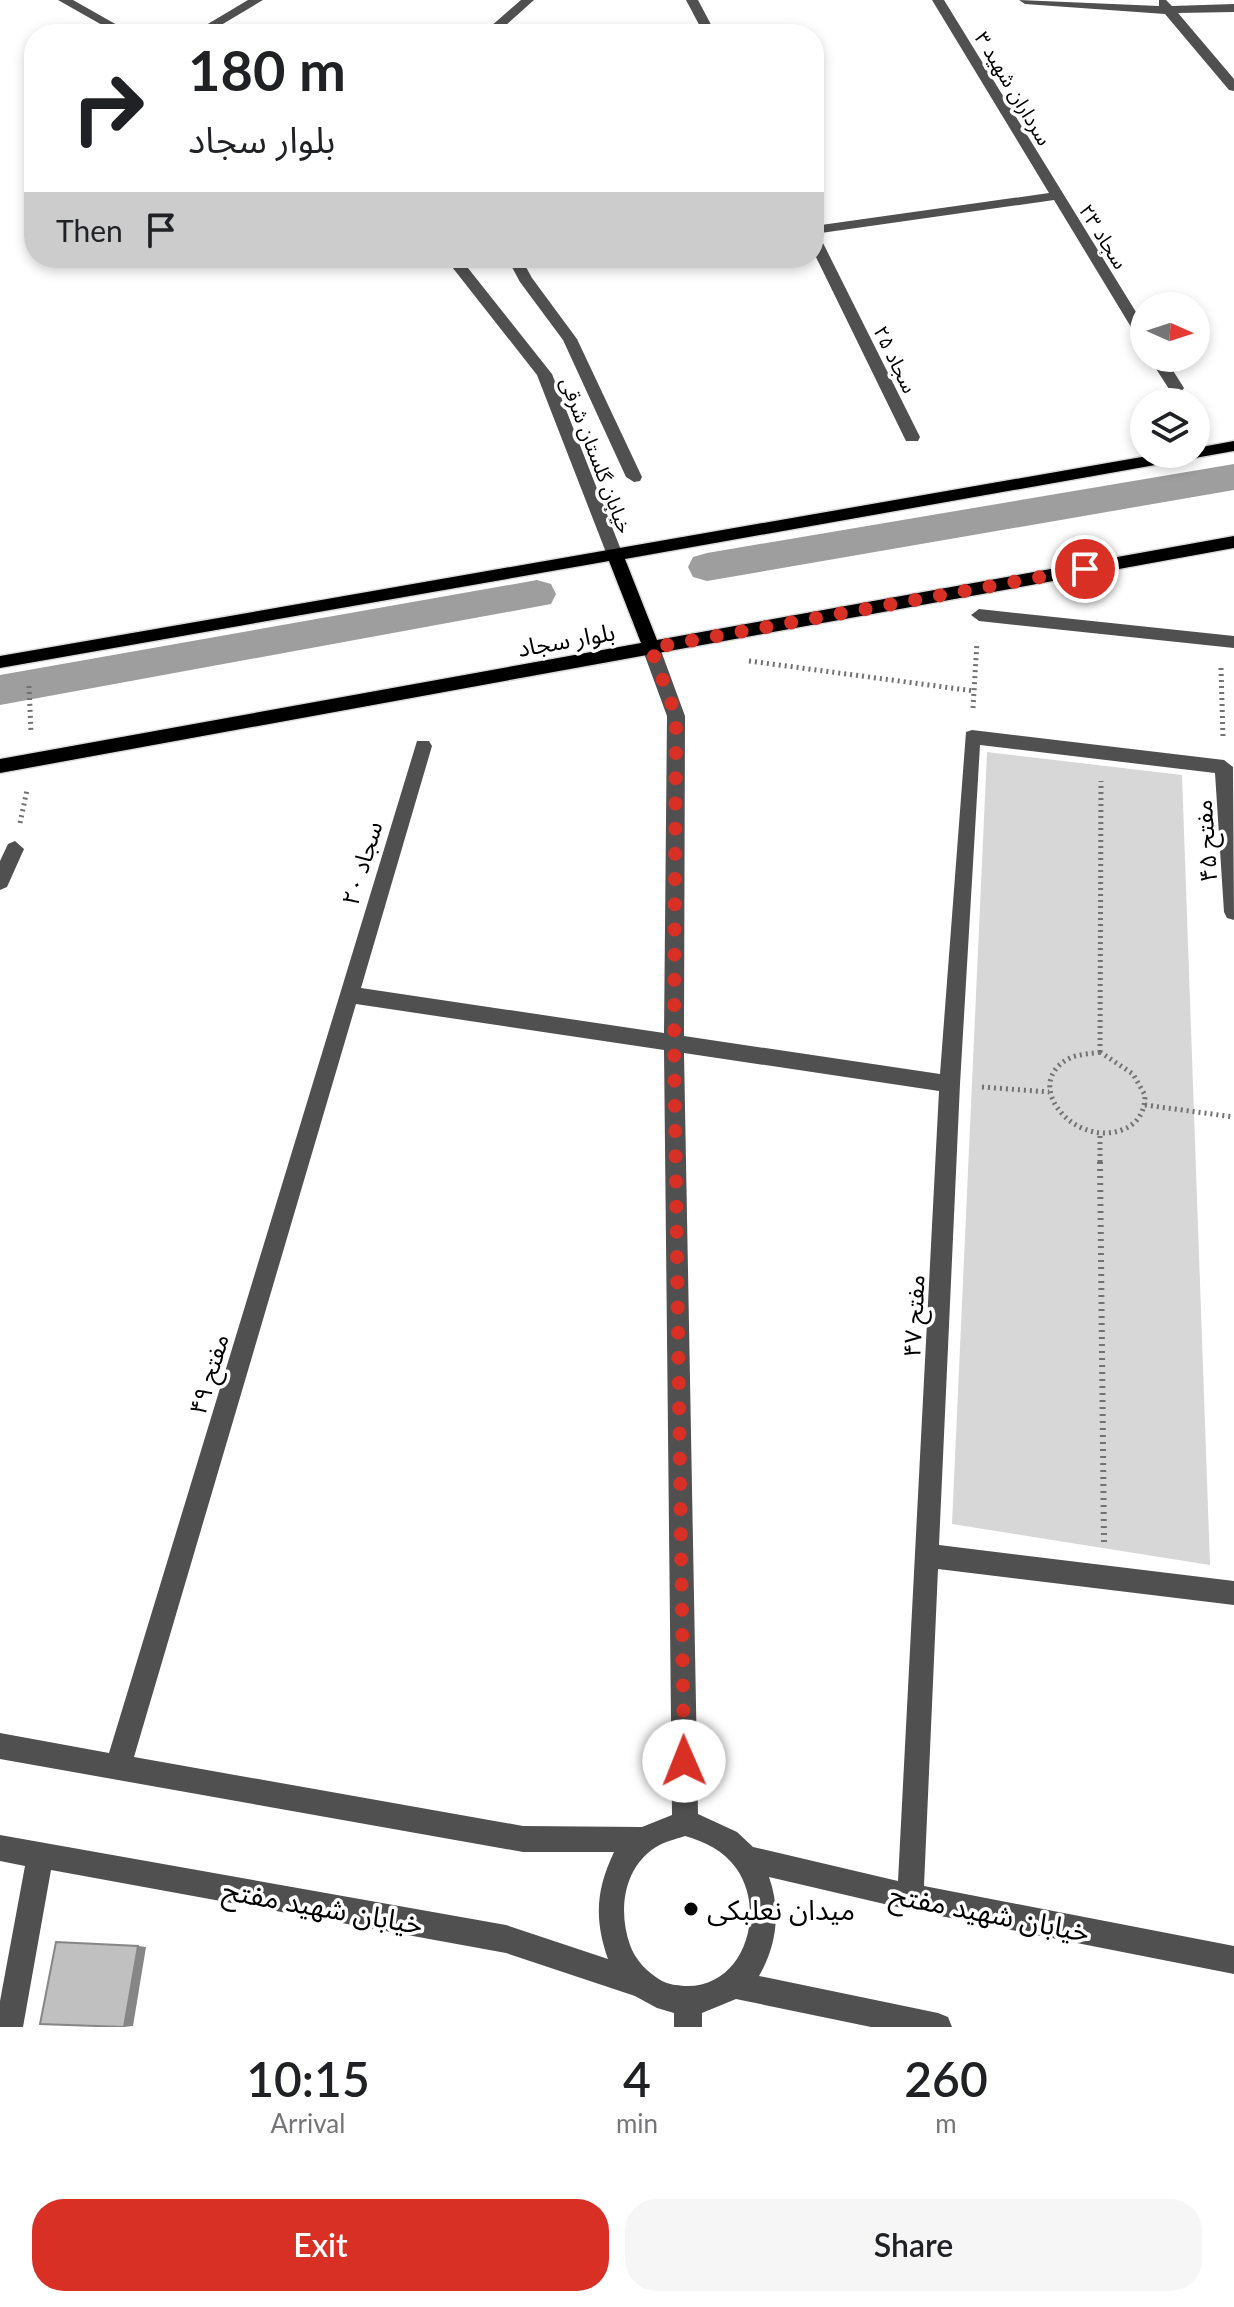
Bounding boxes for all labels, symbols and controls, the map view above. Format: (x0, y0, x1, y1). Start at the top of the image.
street label: سرداران شهید ۳ (970, 27, 1057, 150)
text: 180 m (188, 36, 346, 103)
icon: right (56, 56, 160, 160)
text: بلوار سجاد (188, 117, 335, 161)
street label: سجاد ۲۳ (1075, 199, 1133, 273)
icon: arrive (139, 208, 183, 252)
text: Then (56, 212, 123, 248)
north arrow (1130, 292, 1210, 372)
map controls (1130, 292, 1210, 468)
street label: سجاد ۲۵ (869, 321, 923, 397)
street label: خیابان گلستان شرقی (555, 374, 638, 537)
button: layers (1130, 388, 1210, 468)
pin (1051, 535, 1119, 603)
icon: arrive (1063, 547, 1107, 591)
street label: بلوار سجاد (515, 616, 617, 663)
street label: مفتح ۴۵ (1188, 798, 1226, 883)
street label: سجاد ۲۰ (335, 818, 387, 908)
street label: مفتح ۴۷ (896, 1274, 934, 1358)
street label: مفتح ۴۹ (182, 1330, 238, 1419)
position arrow (642, 1719, 726, 1803)
street label: خیابان شهید مفتح (219, 1872, 426, 1945)
street label: خیابان شهید مفتح (886, 1876, 1093, 1953)
place label: میدان نعلبکی (707, 1892, 855, 1927)
marker: میدان نعلبکی (682, 1900, 700, 1918)
text: 10:15 (246, 2050, 370, 2107)
text: 4 (623, 2050, 651, 2107)
text: 260 (904, 2050, 988, 2107)
text: Arrival (271, 2107, 345, 2139)
text: min (616, 2107, 658, 2139)
text: m (935, 2107, 957, 2139)
button: Exit (32, 2199, 609, 2291)
button: Share (625, 2199, 1202, 2291)

